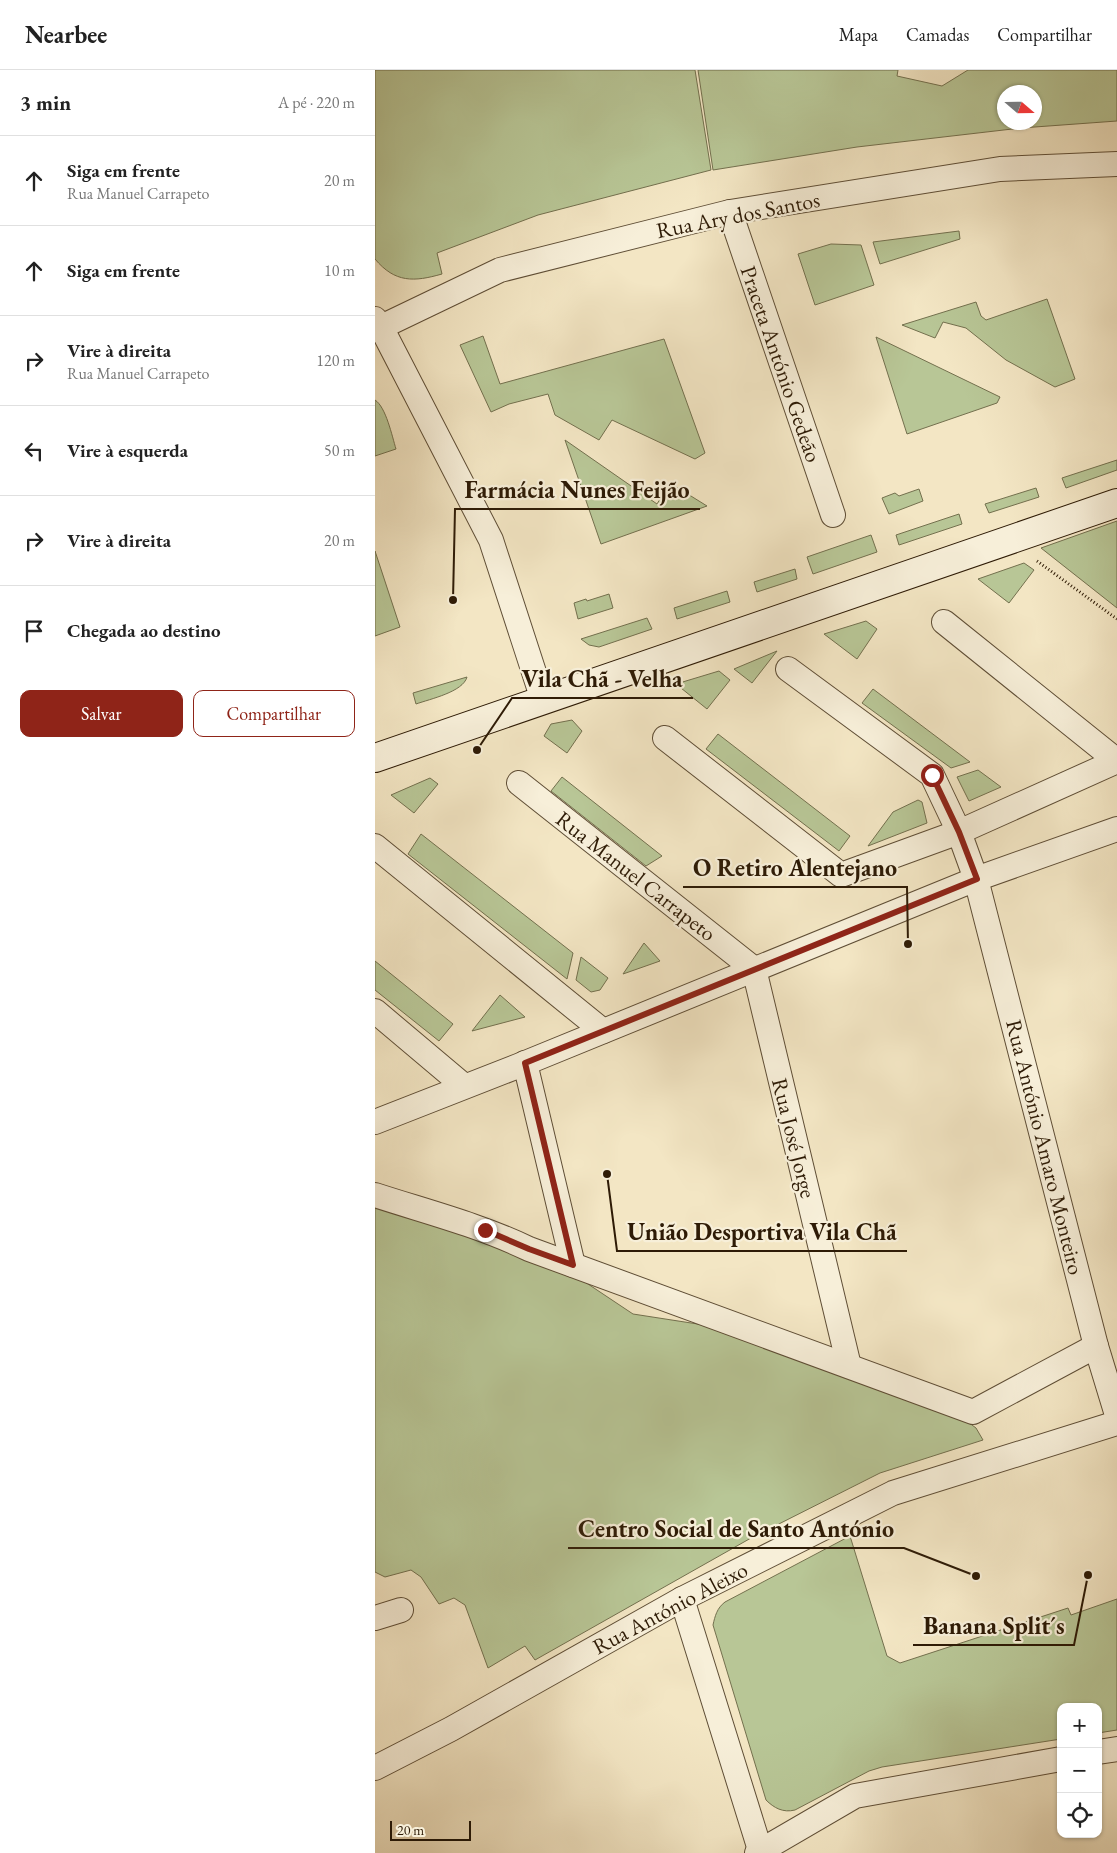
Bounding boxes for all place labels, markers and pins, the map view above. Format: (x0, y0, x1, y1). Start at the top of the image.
callout: Farmácia Nunes Feijão (455, 470, 700, 509)
callout: Vila Chã - Velha (512, 659, 693, 698)
callout: O Retiro Alentejano (683, 848, 907, 887)
callout: União Desportiva Vila Chã (617, 1212, 907, 1251)
callout: Centro Social de Santo António (568, 1509, 904, 1548)
callout: Banana Split´s (913, 1606, 1074, 1645)

